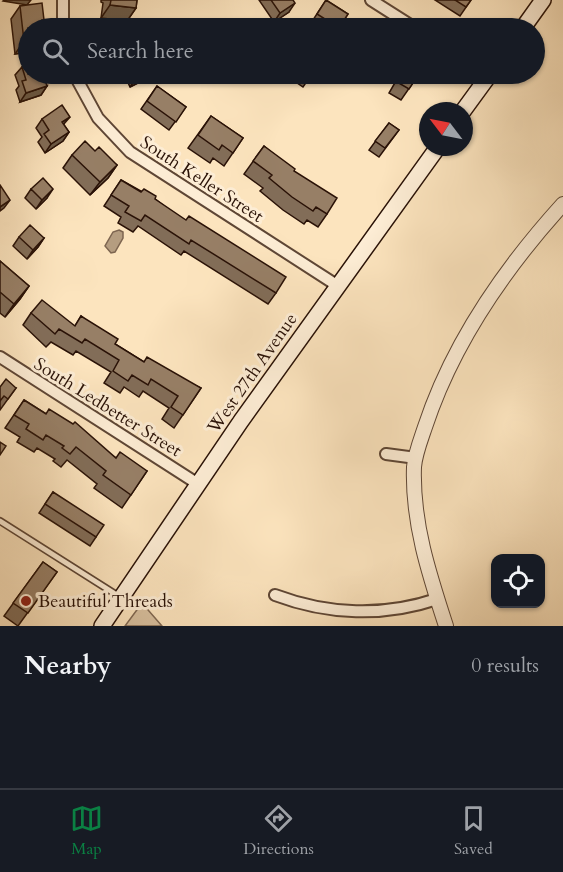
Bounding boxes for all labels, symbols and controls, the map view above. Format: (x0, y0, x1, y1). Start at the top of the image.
search box (18, 18, 545, 84)
icon: search (39, 35, 72, 68)
text: Search here (87, 36, 194, 66)
north arrow (419, 102, 473, 156)
street label: South Keller Street (135, 130, 269, 229)
street label: West 27th Avenue (201, 308, 303, 439)
street label: South Ledbetter Street (29, 352, 187, 463)
map controls (491, 554, 545, 608)
button: locate (491, 554, 545, 608)
place label: Beautiful Threads (38, 589, 173, 614)
marker: Beautiful Threads (19, 594, 33, 608)
text: Nearby (24, 648, 112, 683)
text: 0 results (471, 652, 539, 679)
tab: Map (70, 802, 103, 860)
tab: Directions (243, 802, 314, 860)
tab: Saved (454, 802, 493, 860)

